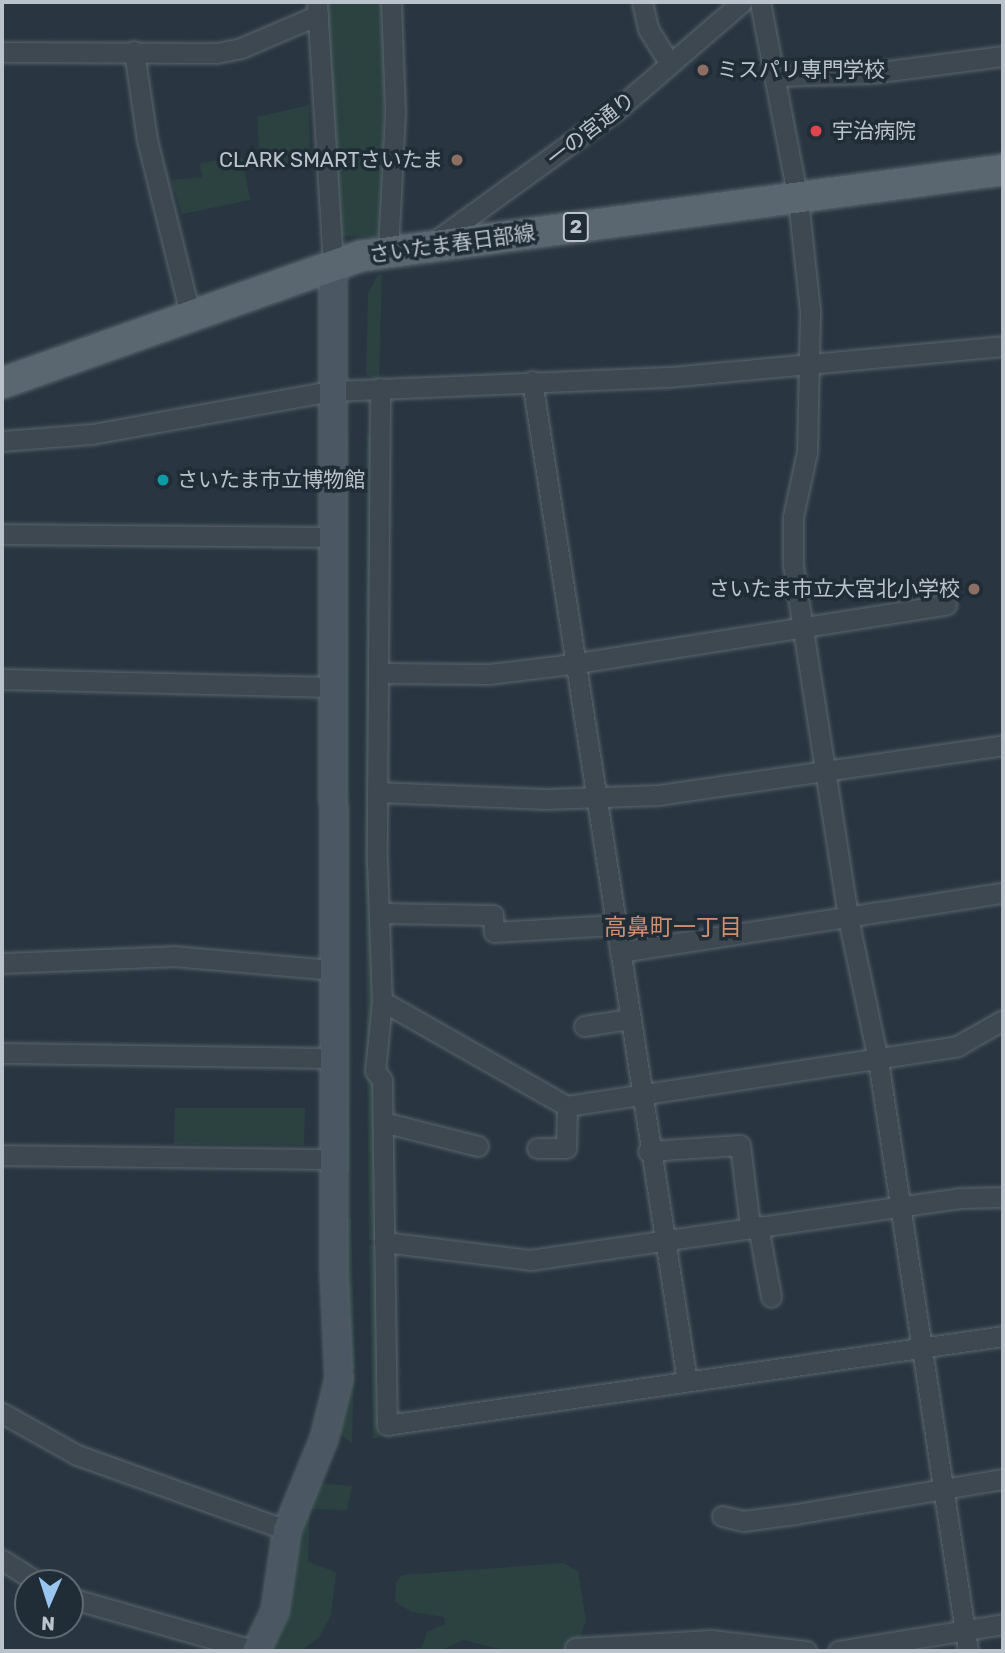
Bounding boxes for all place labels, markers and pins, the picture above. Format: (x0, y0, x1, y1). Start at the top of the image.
place label: ミスパリ専門学校 (717, 57, 885, 83)
marker: ミスパリ専門学校 (695, 62, 711, 78)
place label: 宇治病院 (832, 118, 916, 144)
marker: 宇治病院 (806, 121, 826, 141)
place label: CLARK SMARTさいたま (218, 147, 443, 173)
marker: CLARK SMARTさいたま (449, 152, 465, 168)
place label: さいたま市立博物館 (177, 467, 366, 493)
marker: さいたま市立博物館 (155, 472, 171, 488)
place label: さいたま市立大宮北小学校 (708, 576, 960, 602)
marker: さいたま市立大宮北小学校 (966, 581, 982, 597)

